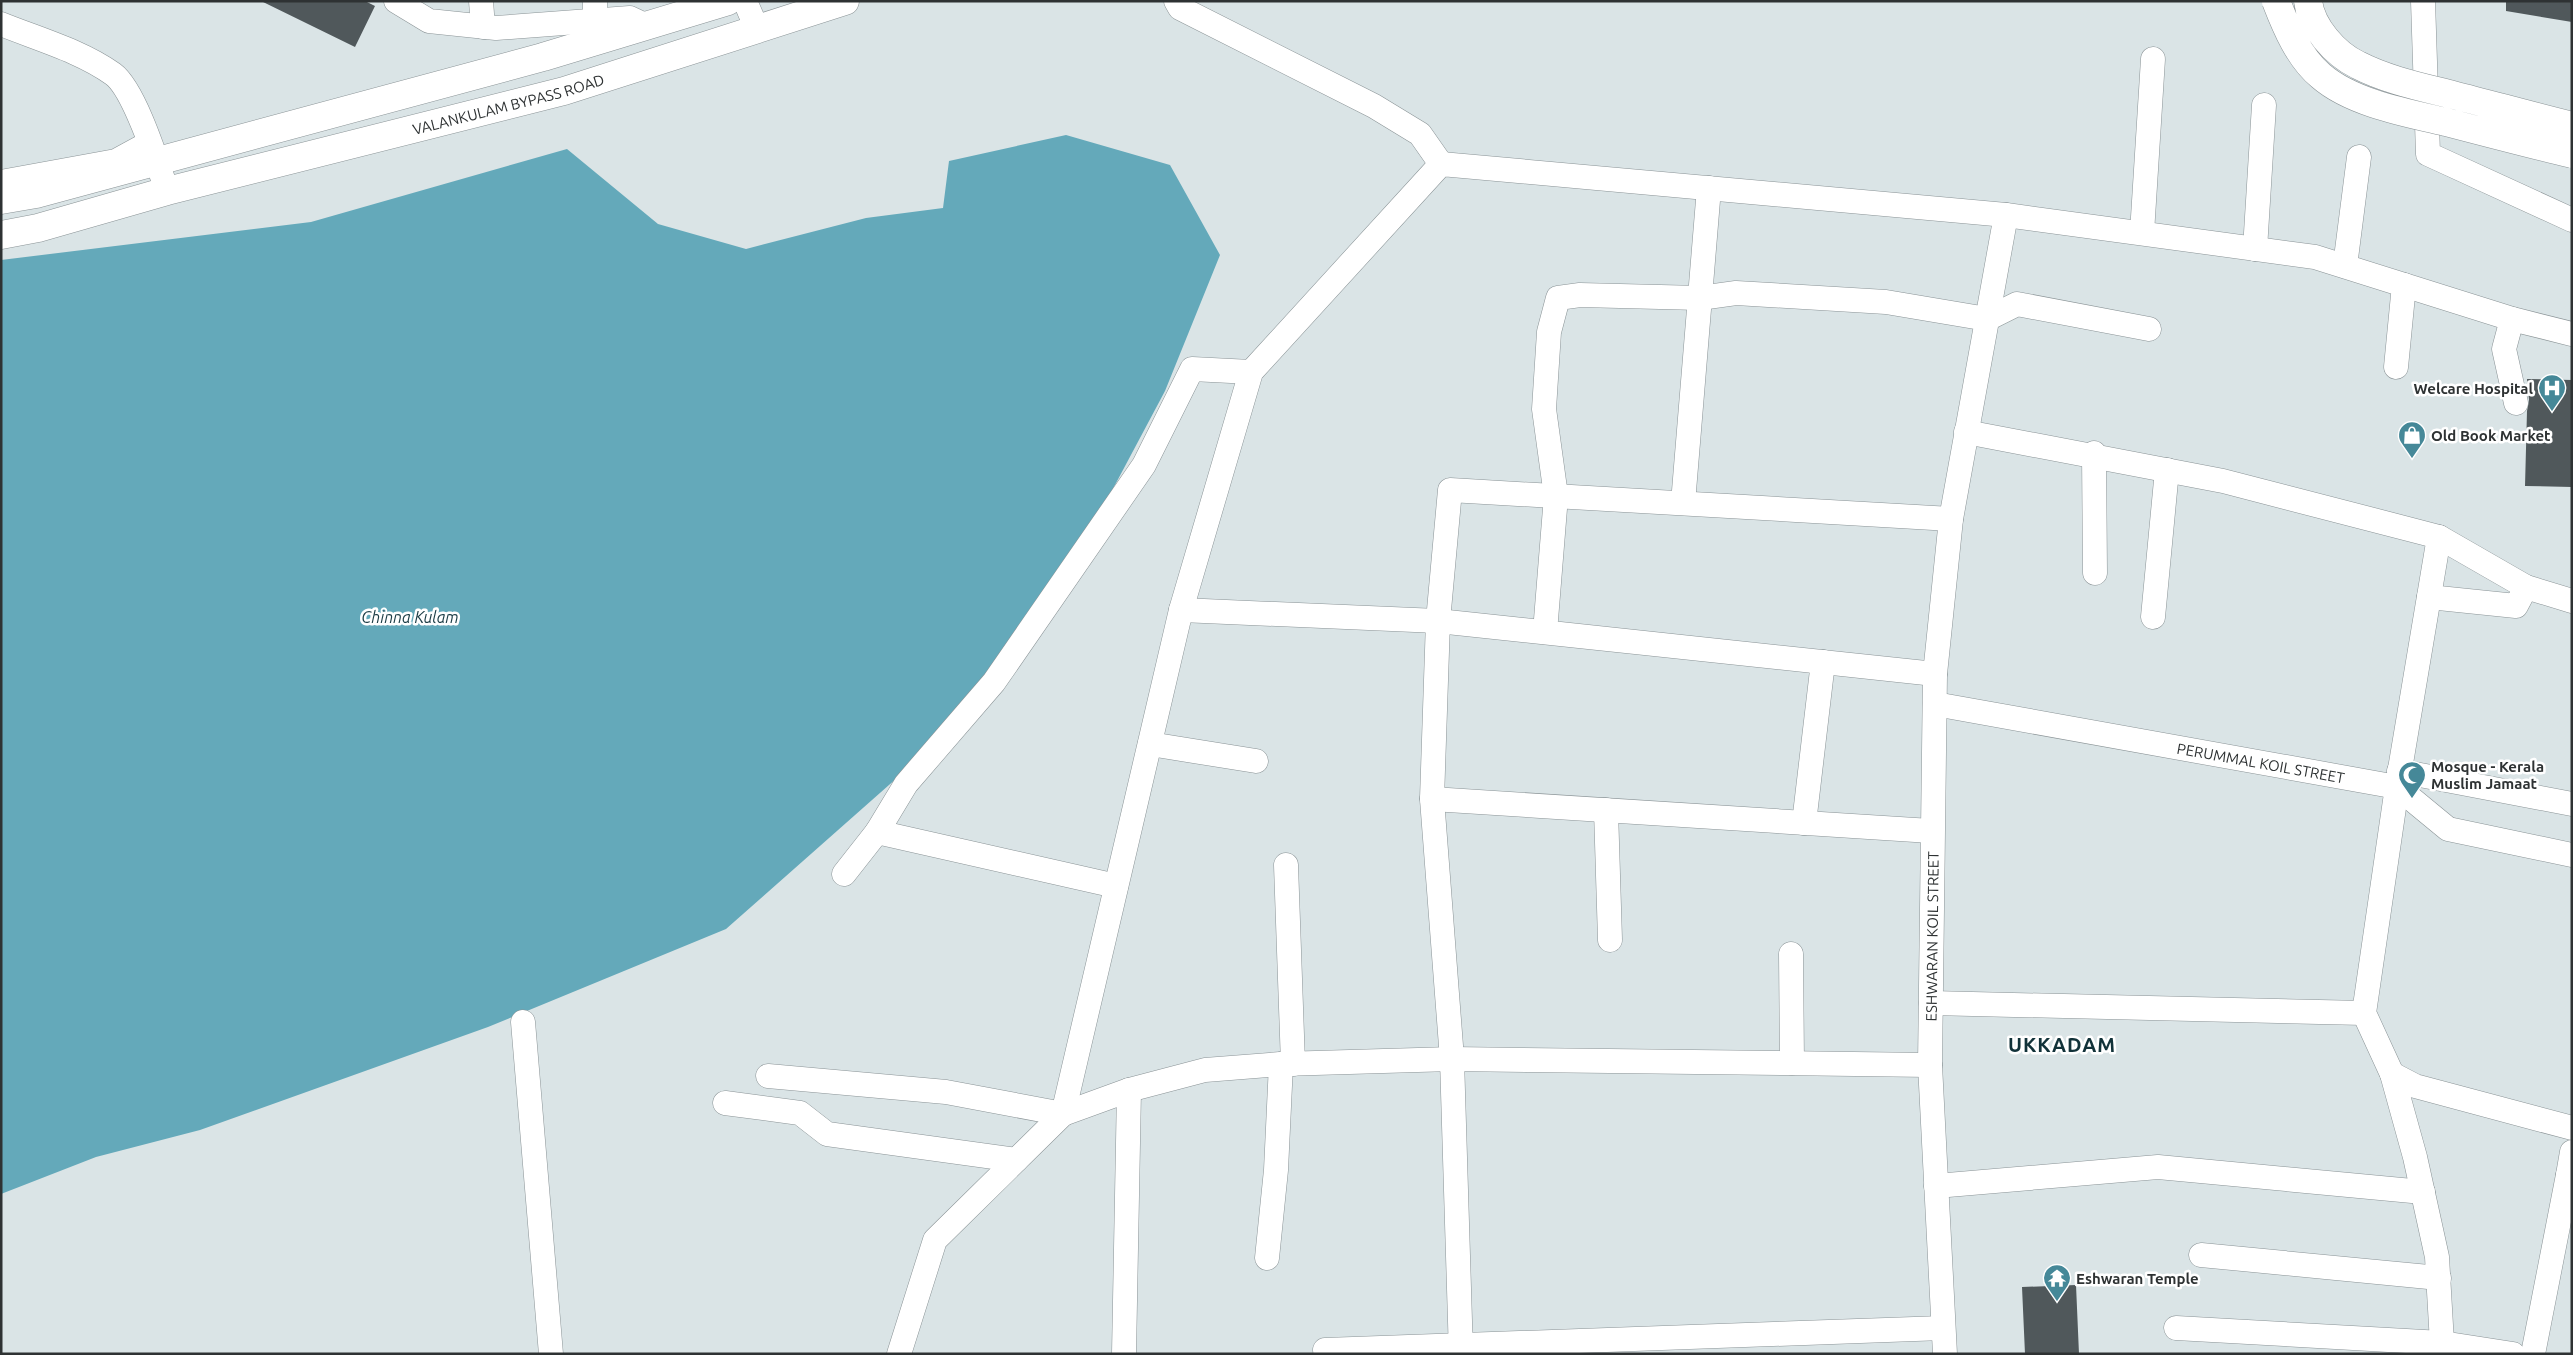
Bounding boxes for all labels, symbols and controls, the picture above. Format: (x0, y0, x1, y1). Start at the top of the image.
street label: VALANKULAM BYPASS ROAD (411, 70, 606, 137)
hospital icon: Welcare Hospital (2537, 373, 2567, 412)
place label: Welcare Hospital (2414, 380, 2533, 397)
shop icon: Old Book Market (2397, 420, 2427, 459)
place label: Old Book Market (2431, 427, 2551, 444)
water label: Chinna Kulam (361, 608, 459, 626)
street label: PERUMMAL KOIL STREET (2176, 739, 2347, 786)
place label: Mosque - Kerala Muslim Jamaat (2431, 758, 2544, 792)
mosque icon: Mosque - Kerala Muslim Jamaat (2397, 760, 2427, 799)
street label: ESHWARAN KOIL STREET (1922, 851, 1941, 1021)
district label: UKKADAM (2008, 1033, 2116, 1056)
temple icon: Eshwaran Temple (2042, 1263, 2072, 1302)
place label: Eshwaran Temple (2076, 1270, 2199, 1287)

